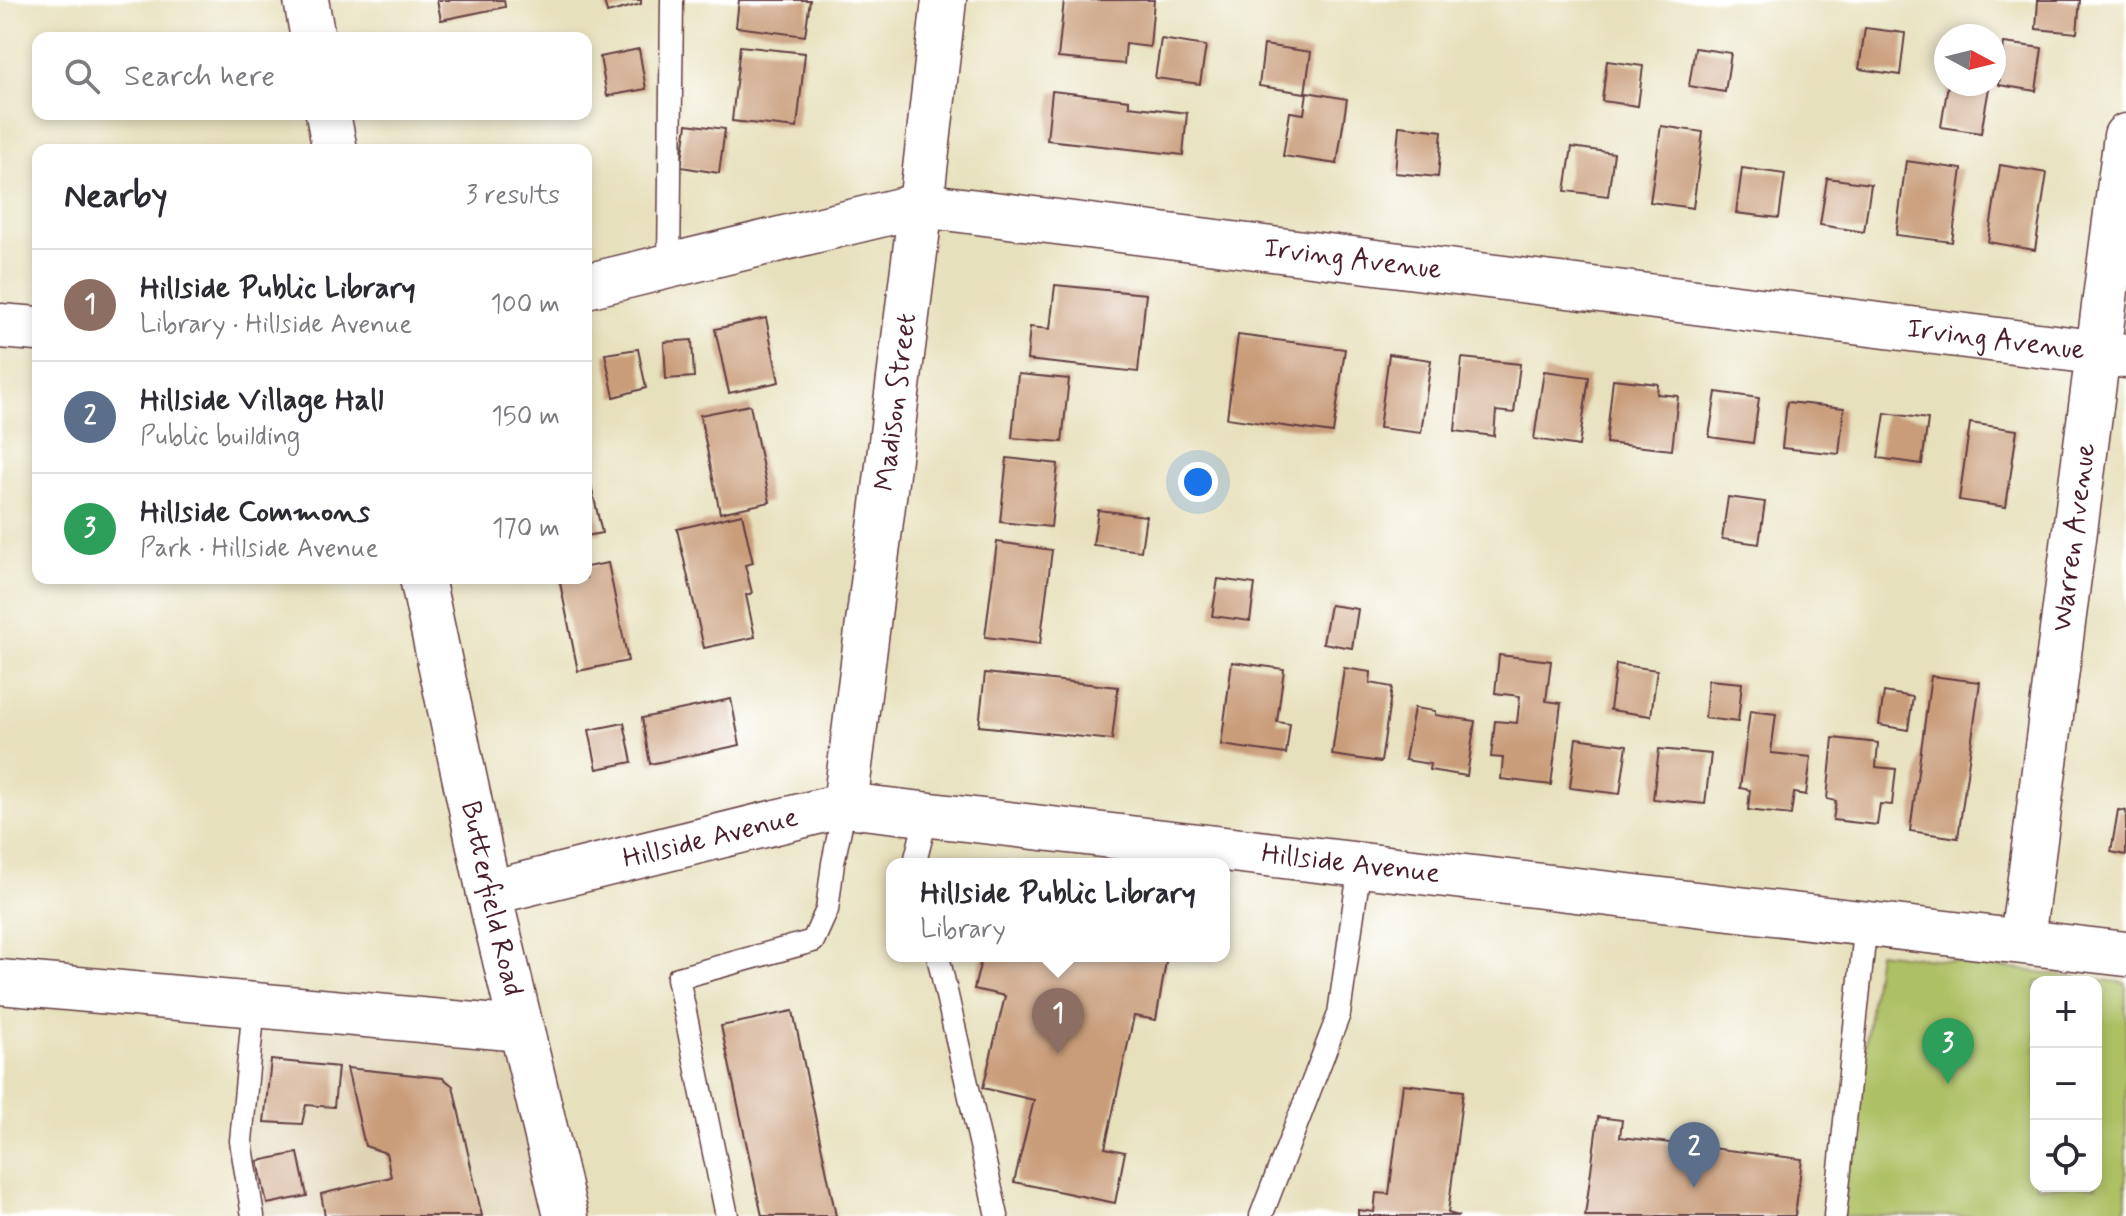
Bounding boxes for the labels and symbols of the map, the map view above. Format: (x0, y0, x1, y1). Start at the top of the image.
north arrow (1934, 24, 2006, 96)
street label: Irving Avenue (1262, 230, 1444, 289)
street label: Irving Avenue (1905, 310, 2087, 369)
street label: Madison Street (866, 311, 926, 493)
street label: Warren Avenue (2044, 441, 2105, 634)
your location (1178, 462, 1218, 502)
street label: Butterfield Road (451, 798, 531, 1000)
street label: Hillside Avenue (619, 799, 802, 878)
street label: Hillside Avenue (1260, 835, 1442, 893)
pin: 1 (1032, 988, 1084, 1054)
pin: 3 (1922, 1018, 1974, 1084)
pin: 2 (1668, 1122, 1720, 1188)

